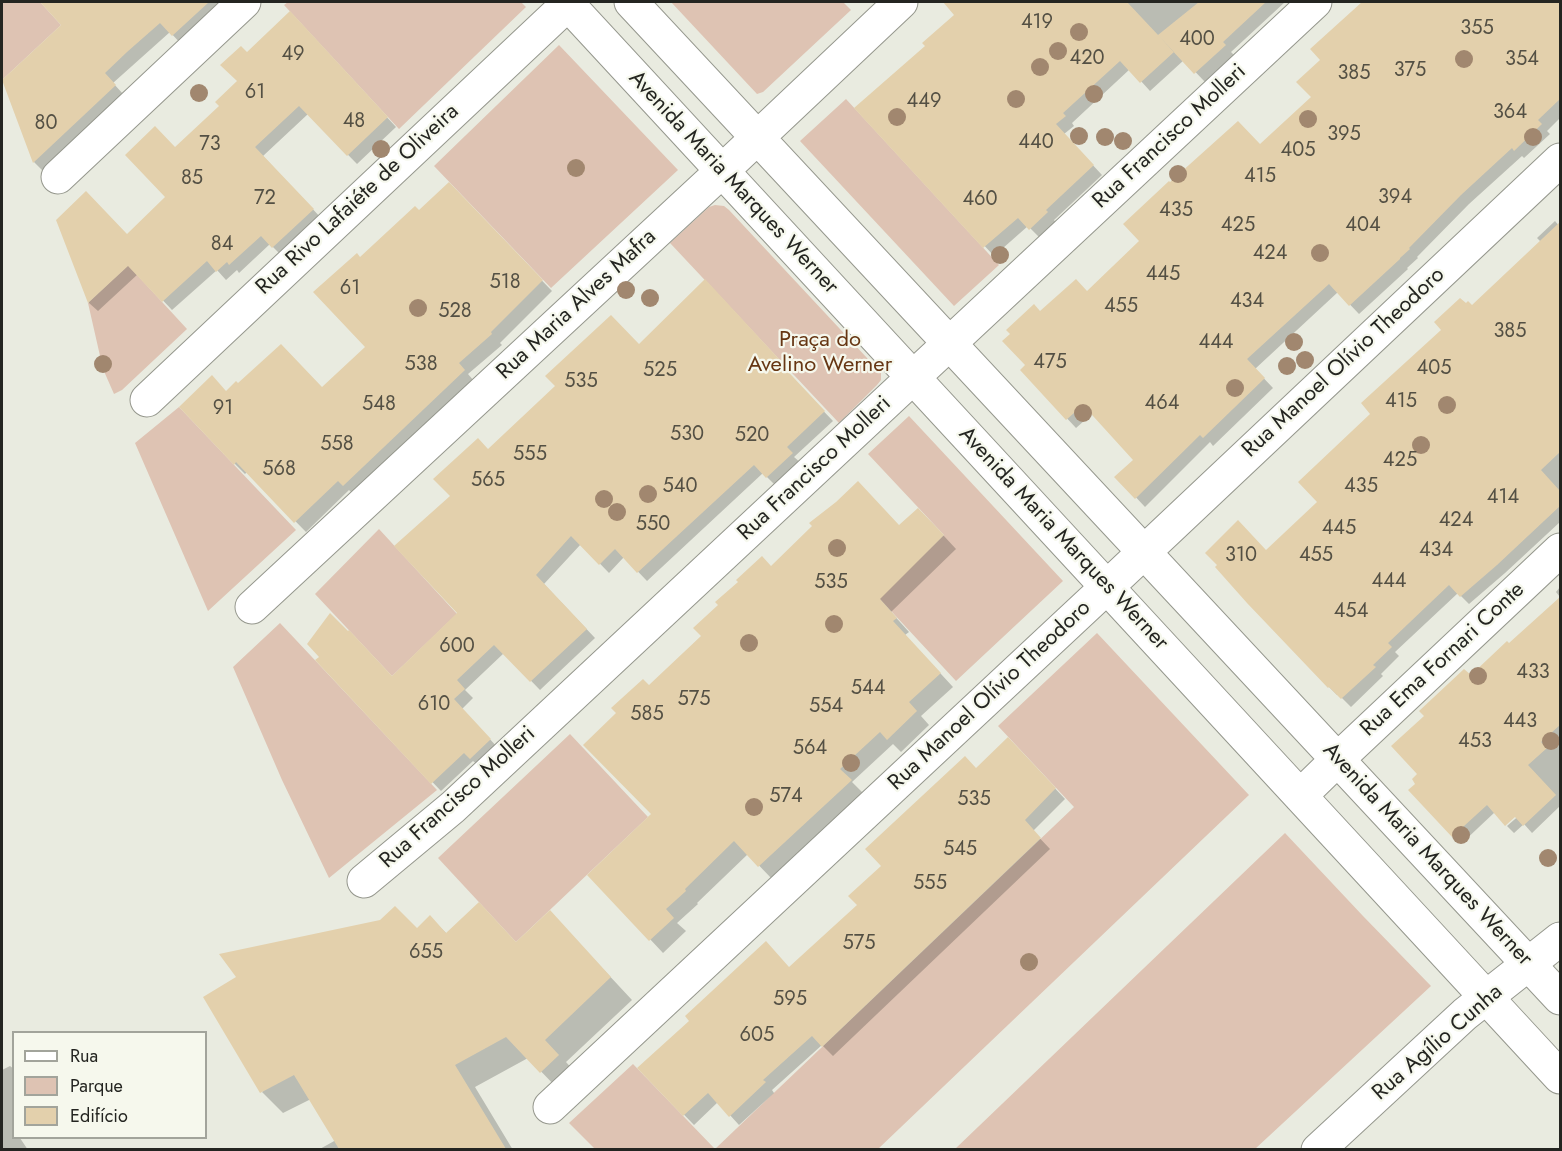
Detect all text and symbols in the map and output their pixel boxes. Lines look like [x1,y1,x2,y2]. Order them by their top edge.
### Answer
house number: 419 [1021,11,1053,35]
house number: 355 [1460,17,1494,41]
house number: 400 [1179,28,1215,52]
house number: 49 [281,43,305,67]
house number: 420 [1069,47,1105,71]
house number: 354 [1505,48,1539,72]
street label: Rua Francisco Molleri [1088,59,1252,215]
house number: 375 [1394,59,1426,83]
house number: 385 [1337,62,1371,86]
street label: Avenida Maria Marques Werner [622,66,844,300]
house number: 61 [245,81,265,105]
house number: 449 [907,90,941,114]
street label: Rua Rivo Lafaiéte de Oliveira [251,99,465,301]
house number: 364 [1493,101,1527,125]
house number: 48 [343,110,365,134]
house number: 80 [35,112,57,136]
house number: 395 [1327,123,1361,147]
house number: 440 [1018,131,1054,155]
house number: 73 [199,133,221,157]
house number: 405 [1281,139,1315,163]
house number: 415 [1244,165,1276,189]
house number: 85 [181,167,203,191]
house number: 394 [1378,186,1412,210]
house number: 72 [254,187,276,211]
house number: 460 [962,188,998,212]
house number: 435 [1159,199,1193,223]
house number: 425 [1221,214,1255,238]
house number: 404 [1345,214,1381,238]
street label: Rua Maria Alves Mafra [492,224,662,386]
house number: 84 [211,233,233,257]
house number: 424 [1253,242,1287,266]
street label: Rua Manoel Olívio Theodoro [1237,262,1451,464]
house number: 445 [1146,263,1180,287]
house number: 518 [489,271,521,295]
house number: 61 [340,277,360,301]
house number: 434 [1230,290,1264,314]
house number: 455 [1104,295,1138,319]
house number: 528 [438,300,472,324]
house number: 385 [1493,320,1527,344]
park label: Praça do Avelino Werner [748,328,892,380]
house number: 444 [1199,331,1233,355]
house number: 475 [1033,351,1067,375]
house number: 538 [404,353,438,377]
house number: 405 [1417,357,1451,381]
house number: 525 [643,359,677,383]
house number: 535 [564,370,598,394]
house number: 415 [1385,390,1417,414]
street label: Rua Francisco Molleri [733,391,897,547]
house number: 464 [1145,392,1179,416]
house number: 548 [362,393,396,417]
house number: 91 [213,397,233,421]
street label: Avenida Maria Marques Werner [952,422,1174,656]
house number: 530 [670,423,704,447]
house number: 520 [735,424,769,448]
house number: 558 [320,433,354,457]
house number: 555 [513,443,547,467]
house number: 425 [1383,449,1417,473]
house number: 568 [262,458,296,482]
house number: 565 [471,469,505,493]
house number: 540 [663,475,697,499]
house number: 435 [1344,475,1378,499]
house number: 414 [1487,486,1519,510]
house number: 424 [1439,509,1473,533]
house number: 550 [636,513,670,537]
house number: 445 [1322,517,1356,541]
house number: 434 [1419,539,1453,563]
house number: 310 [1225,544,1257,568]
house number: 455 [1299,544,1333,568]
house number: 444 [1372,570,1406,594]
house number: 535 [814,571,848,595]
street label: Rua Ema Fornari Conte [1356,577,1530,743]
street label: Rua Manoel Olívio Theodoro [883,595,1097,797]
house number: 454 [1334,600,1368,624]
house number: 600 [439,635,475,659]
house number: 433 [1516,661,1550,685]
house number: 544 [851,677,885,701]
house number: 575 [677,688,711,712]
house number: 610 [418,693,450,717]
house number: 554 [809,695,843,719]
house number: 585 [630,703,664,727]
house number: 443 [1503,710,1537,734]
street label: Rua Francisco Molleri [375,721,541,875]
house number: 453 [1458,730,1492,754]
house number: 564 [793,737,827,761]
street label: Avenida Maria Marques Werner [1316,738,1538,972]
house number: 574 [769,785,803,809]
house number: 535 [957,788,991,812]
house number: 545 [943,838,977,862]
house number: 555 [913,872,947,896]
house number: 575 [842,932,876,956]
house number: 655 [409,941,443,965]
street label: Rua Agílio Cunha [1368,979,1508,1107]
house number: 595 [773,988,807,1012]
house number: 605 [740,1024,774,1048]
legend [12,1031,207,1139]
text: Rua [70,1043,98,1069]
text: Parque [70,1073,123,1099]
text: Edifício [70,1103,128,1129]

